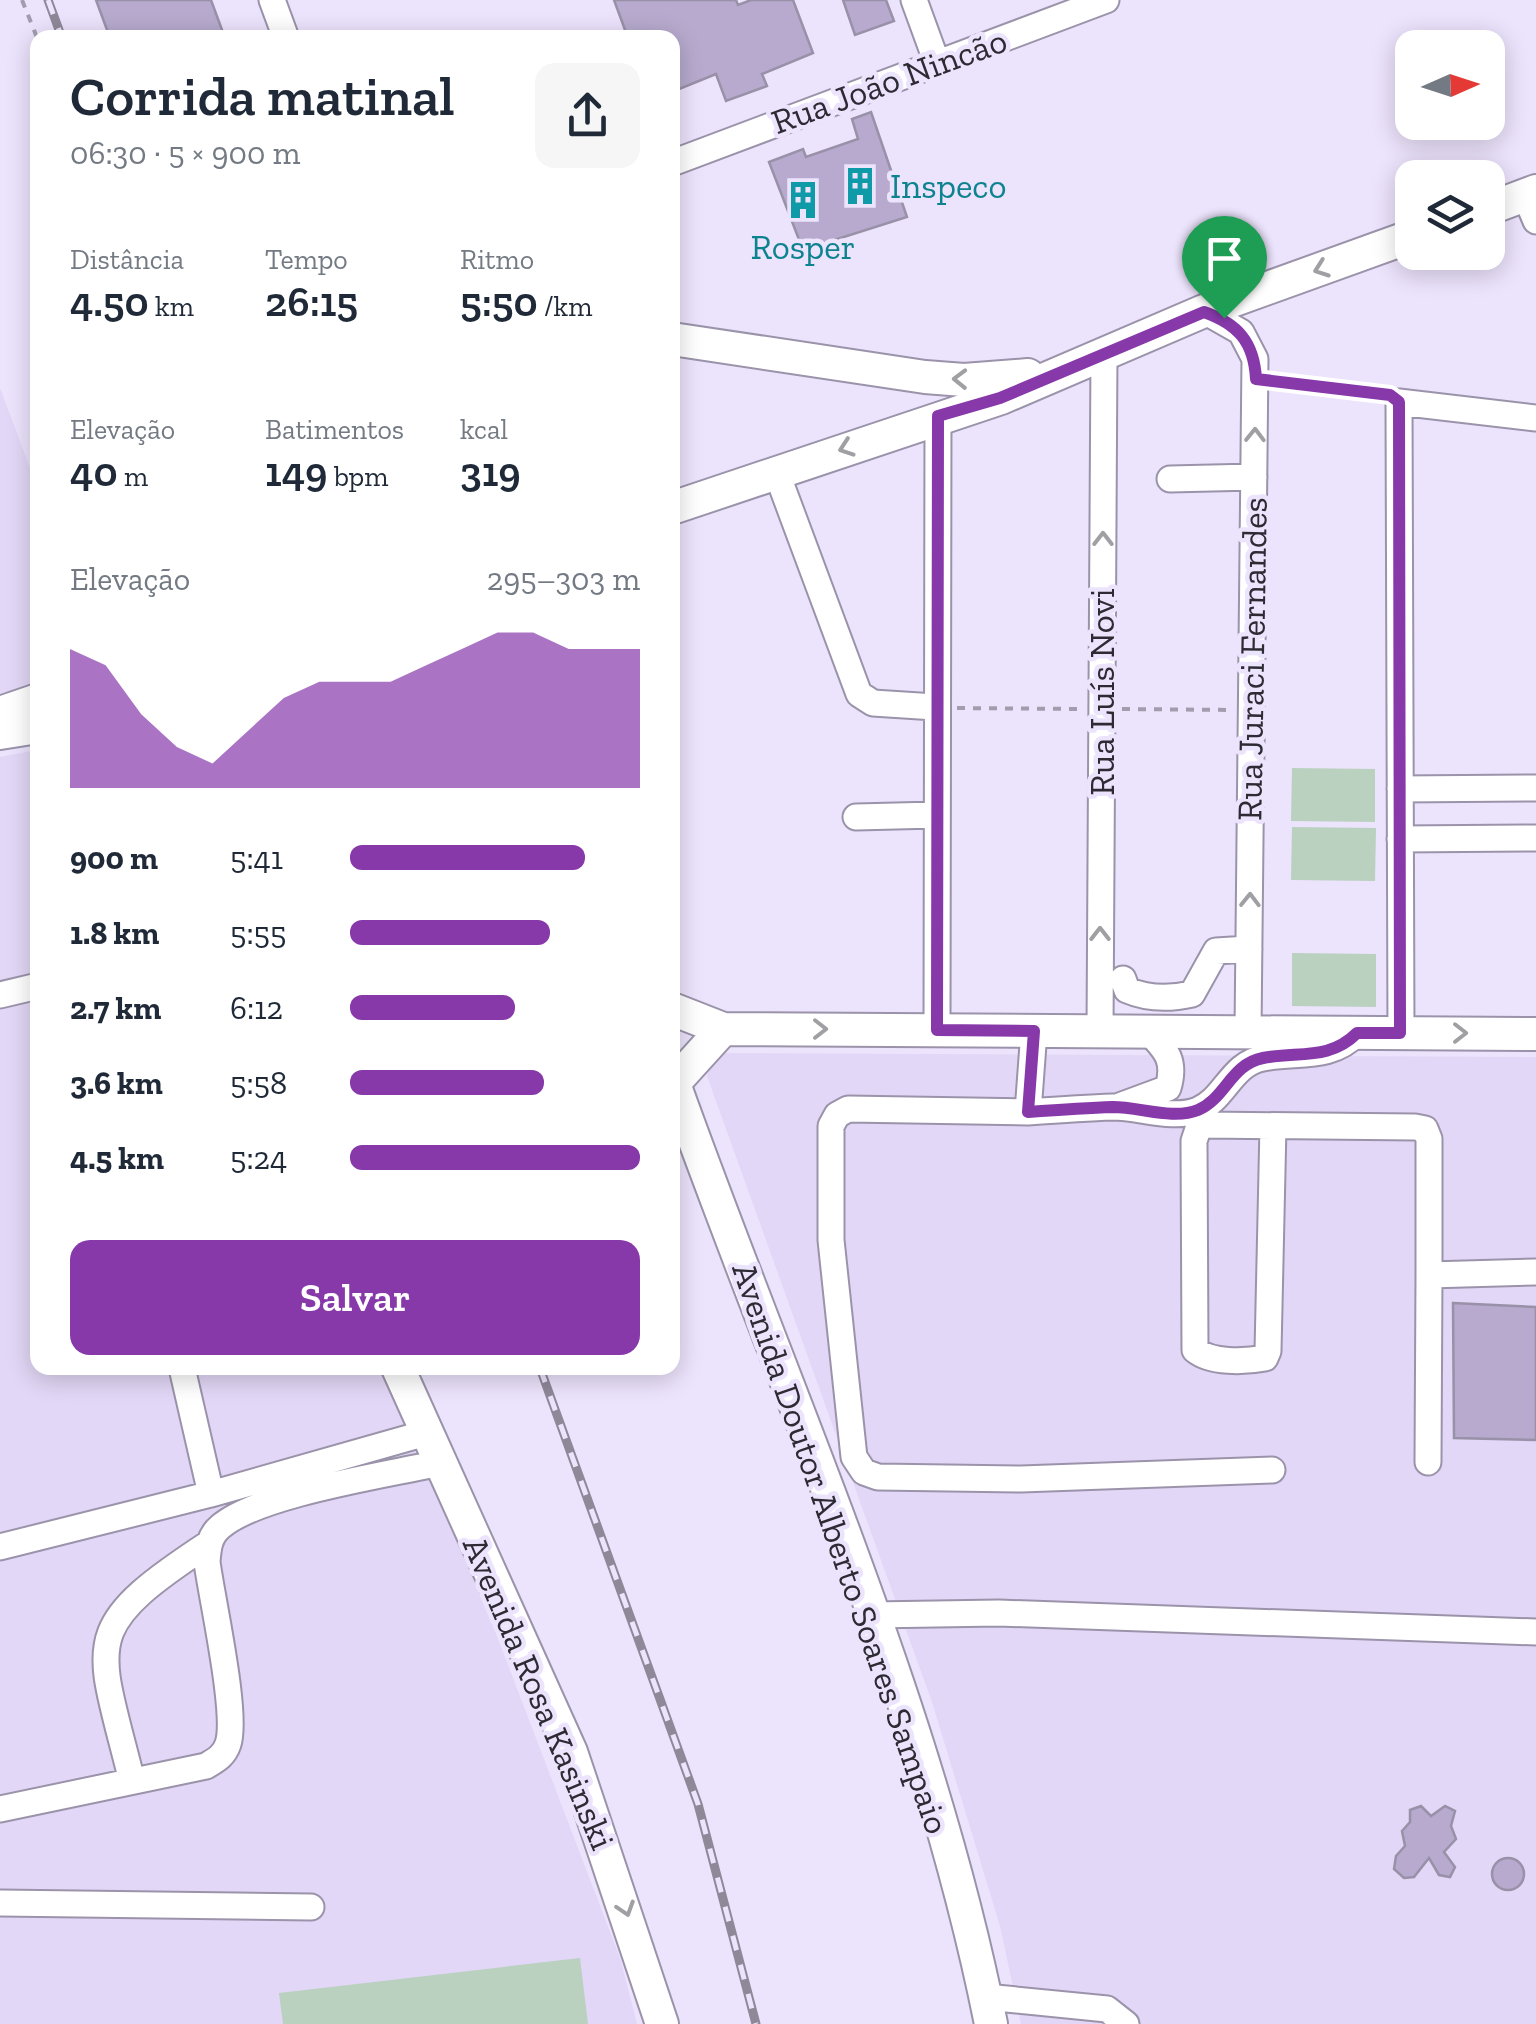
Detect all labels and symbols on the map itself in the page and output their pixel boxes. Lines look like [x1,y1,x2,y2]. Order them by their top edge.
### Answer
street label: Rua João Nincão [766,19,1012,143]
north arrow [1395,30,1505,140]
building icon: Inspeco [839,165,881,207]
place label: Inspeco [890,165,1006,207]
building icon: Rosper [782,179,824,221]
pin [1182,216,1267,319]
place label: Rosper [751,226,855,268]
one-way arrow [1313,257,1331,277]
one-way arrow [951,368,966,390]
one-way arrow [1244,426,1266,442]
one-way arrow [838,436,855,456]
street label: Rua Juraci Fernandes [1228,497,1276,821]
one-way arrow [1092,530,1114,546]
street label: Rua Luís Novi [1081,588,1123,796]
one-way arrow [1239,891,1261,906]
one-way arrow [1089,925,1111,940]
one-way arrow [813,1019,829,1040]
one-way arrow [1454,1022,1469,1044]
street label: Avenida Doutor Alberto Soares Sampaio [723,1257,959,1839]
street label: Avenida Rosa Kasinski [454,1530,624,1856]
one-way arrow [615,1899,635,1916]

